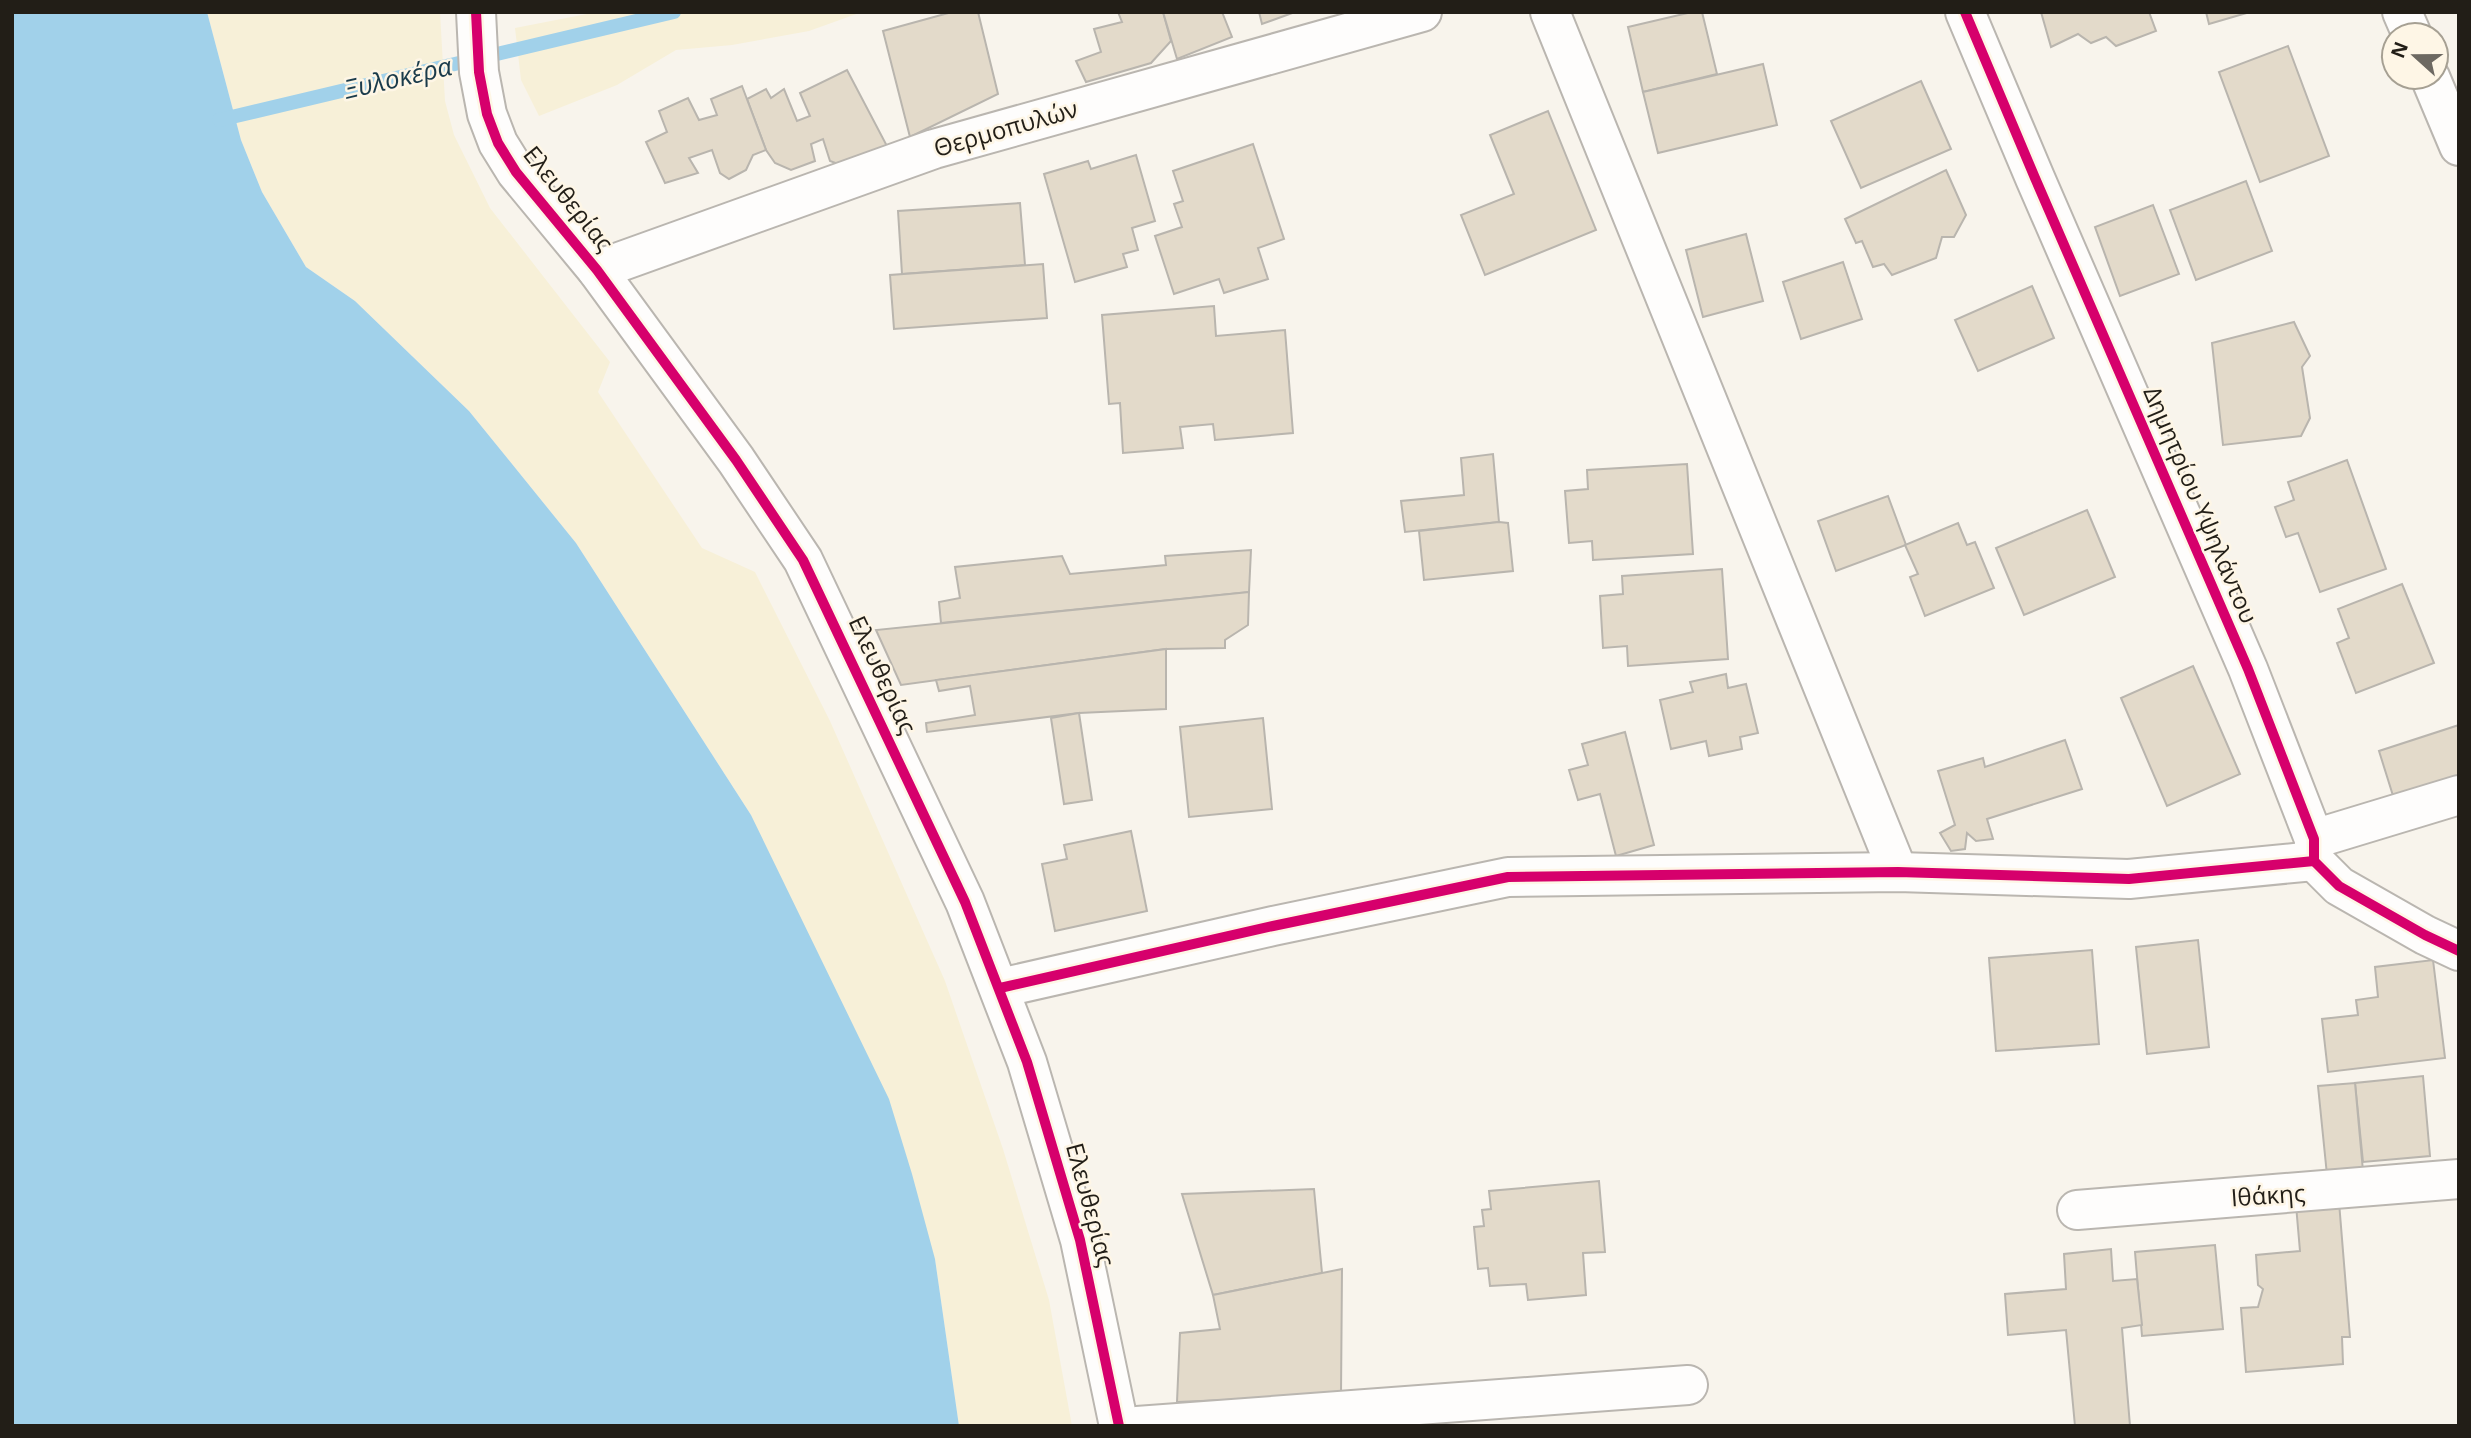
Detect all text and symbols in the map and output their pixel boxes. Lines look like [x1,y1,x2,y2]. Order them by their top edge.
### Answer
north arrow [2380,21,2450,91]
text: N [2384,38,2414,62]
water label: Ξυλοκέρα [339,47,456,107]
street label: Θερμοπυλών [930,91,1082,164]
street label: Ελευθερίας [516,138,622,258]
street label: Δημητρίου Υψηλάντου [2136,381,2266,628]
street label: Ελευθερίας [842,610,925,739]
street label: Ελευθερίας [1059,1139,1124,1270]
street label: Ιθάκης [2230,1175,2306,1214]

